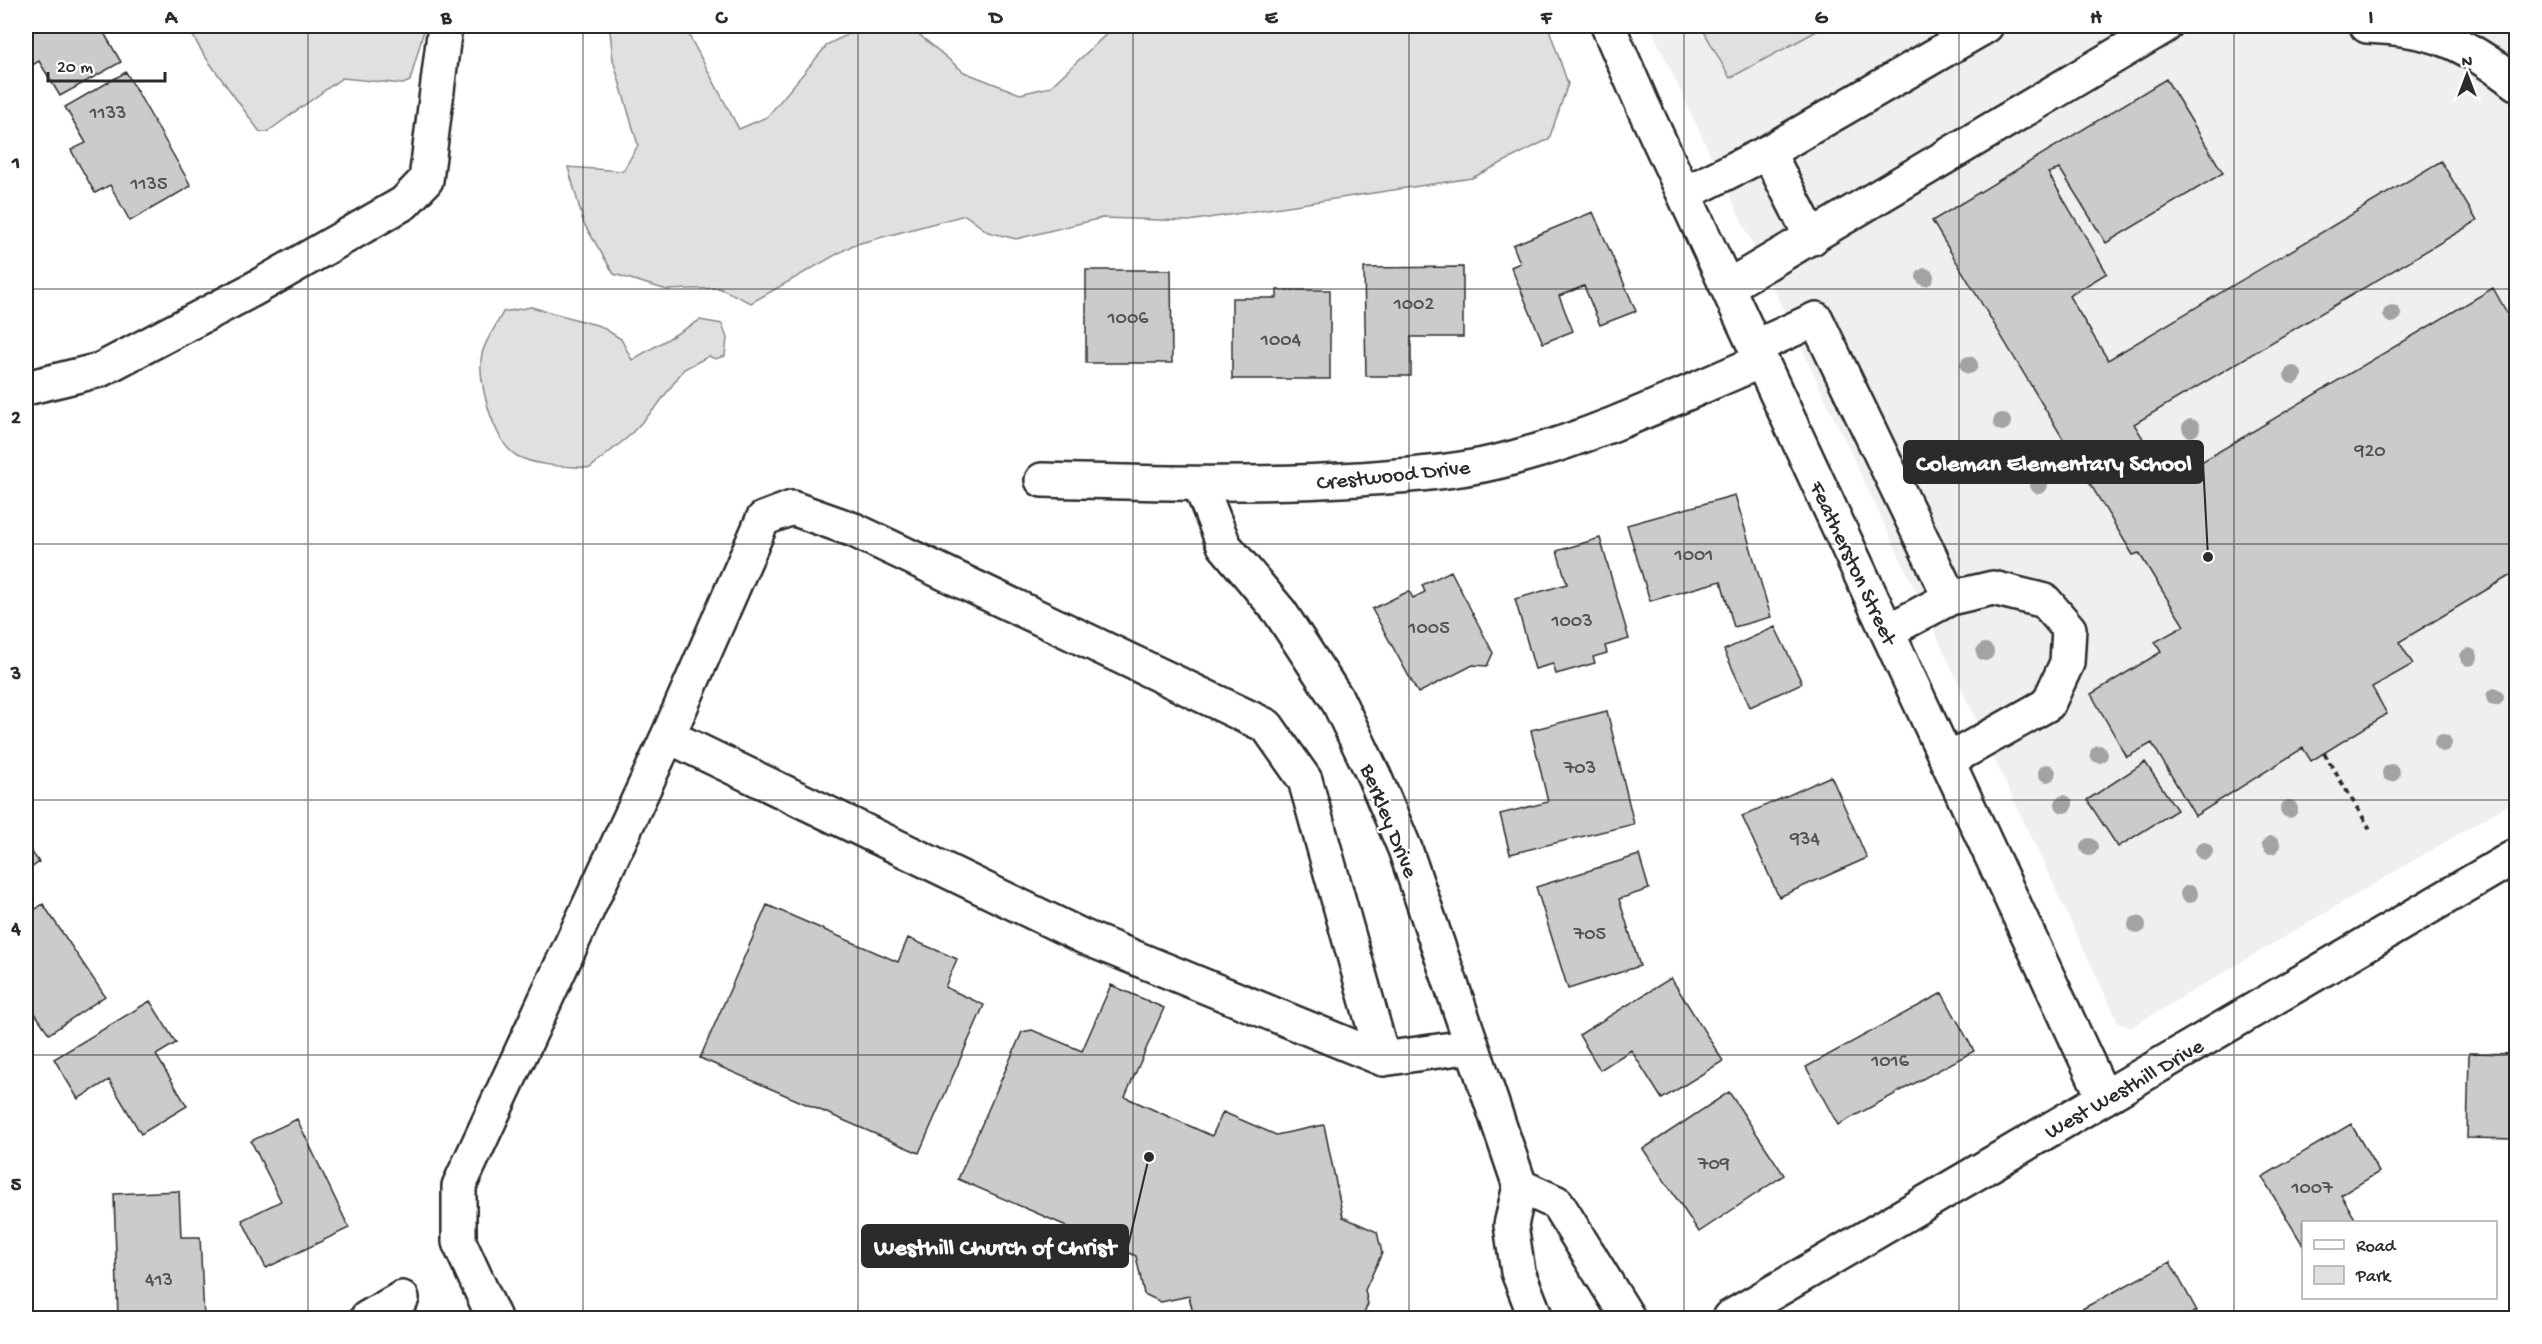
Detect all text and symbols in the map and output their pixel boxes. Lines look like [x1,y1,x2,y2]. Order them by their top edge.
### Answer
text: A [164,8,179,31]
text: B [440,8,452,31]
text: C [715,8,729,31]
text: D [987,8,1003,31]
text: E [1265,8,1279,31]
text: F [1540,8,1553,31]
text: G [1815,8,1829,31]
text: H [2090,8,2102,31]
text: I [2369,8,2374,31]
scale bar [48,45,165,83]
north arrow [2437,45,2497,105]
text: N [2462,54,2473,73]
text: 20 m [57,58,93,79]
house number: 1133 [89,103,126,126]
text: 1 [11,153,20,176]
house number: 1135 [129,174,168,197]
house number: 1002 [1393,294,1434,317]
house number: 1006 [1107,308,1149,331]
house number: 1004 [1260,330,1302,353]
text: 2 [11,408,21,431]
callout: Coleman Elementary School [1904,441,2203,483]
house number: 920 [2353,441,2386,464]
text: Coleman Elementary School [1916,451,2192,480]
street label: Crestwood Drive [1315,456,1472,498]
street label: Featherston Street [1802,477,1902,651]
house number: 1001 [1674,545,1713,568]
house number: 1003 [1550,611,1593,634]
house number: 1005 [1407,618,1450,641]
text: 3 [10,664,21,687]
house number: 703 [1563,758,1596,781]
street label: Berkley Drive [1352,760,1422,883]
house number: 934 [1789,829,1820,852]
text: 4 [10,919,21,942]
house number: 705 [1573,924,1606,947]
street label: West Westhill Drive [2041,1034,2210,1146]
house number: 1016 [1870,1051,1910,1074]
house number: 709 [1697,1154,1730,1177]
text: 5 [11,1175,22,1198]
house number: 1007 [2290,1178,2333,1201]
legend [2302,1221,2497,1299]
callout: Westhill Church of Christ [862,1225,1128,1267]
text: Westhill Church of Christ [873,1235,1118,1264]
text: Road [2356,1237,2397,1258]
text: Park [2355,1267,2392,1288]
house number: 413 [145,1270,173,1293]

